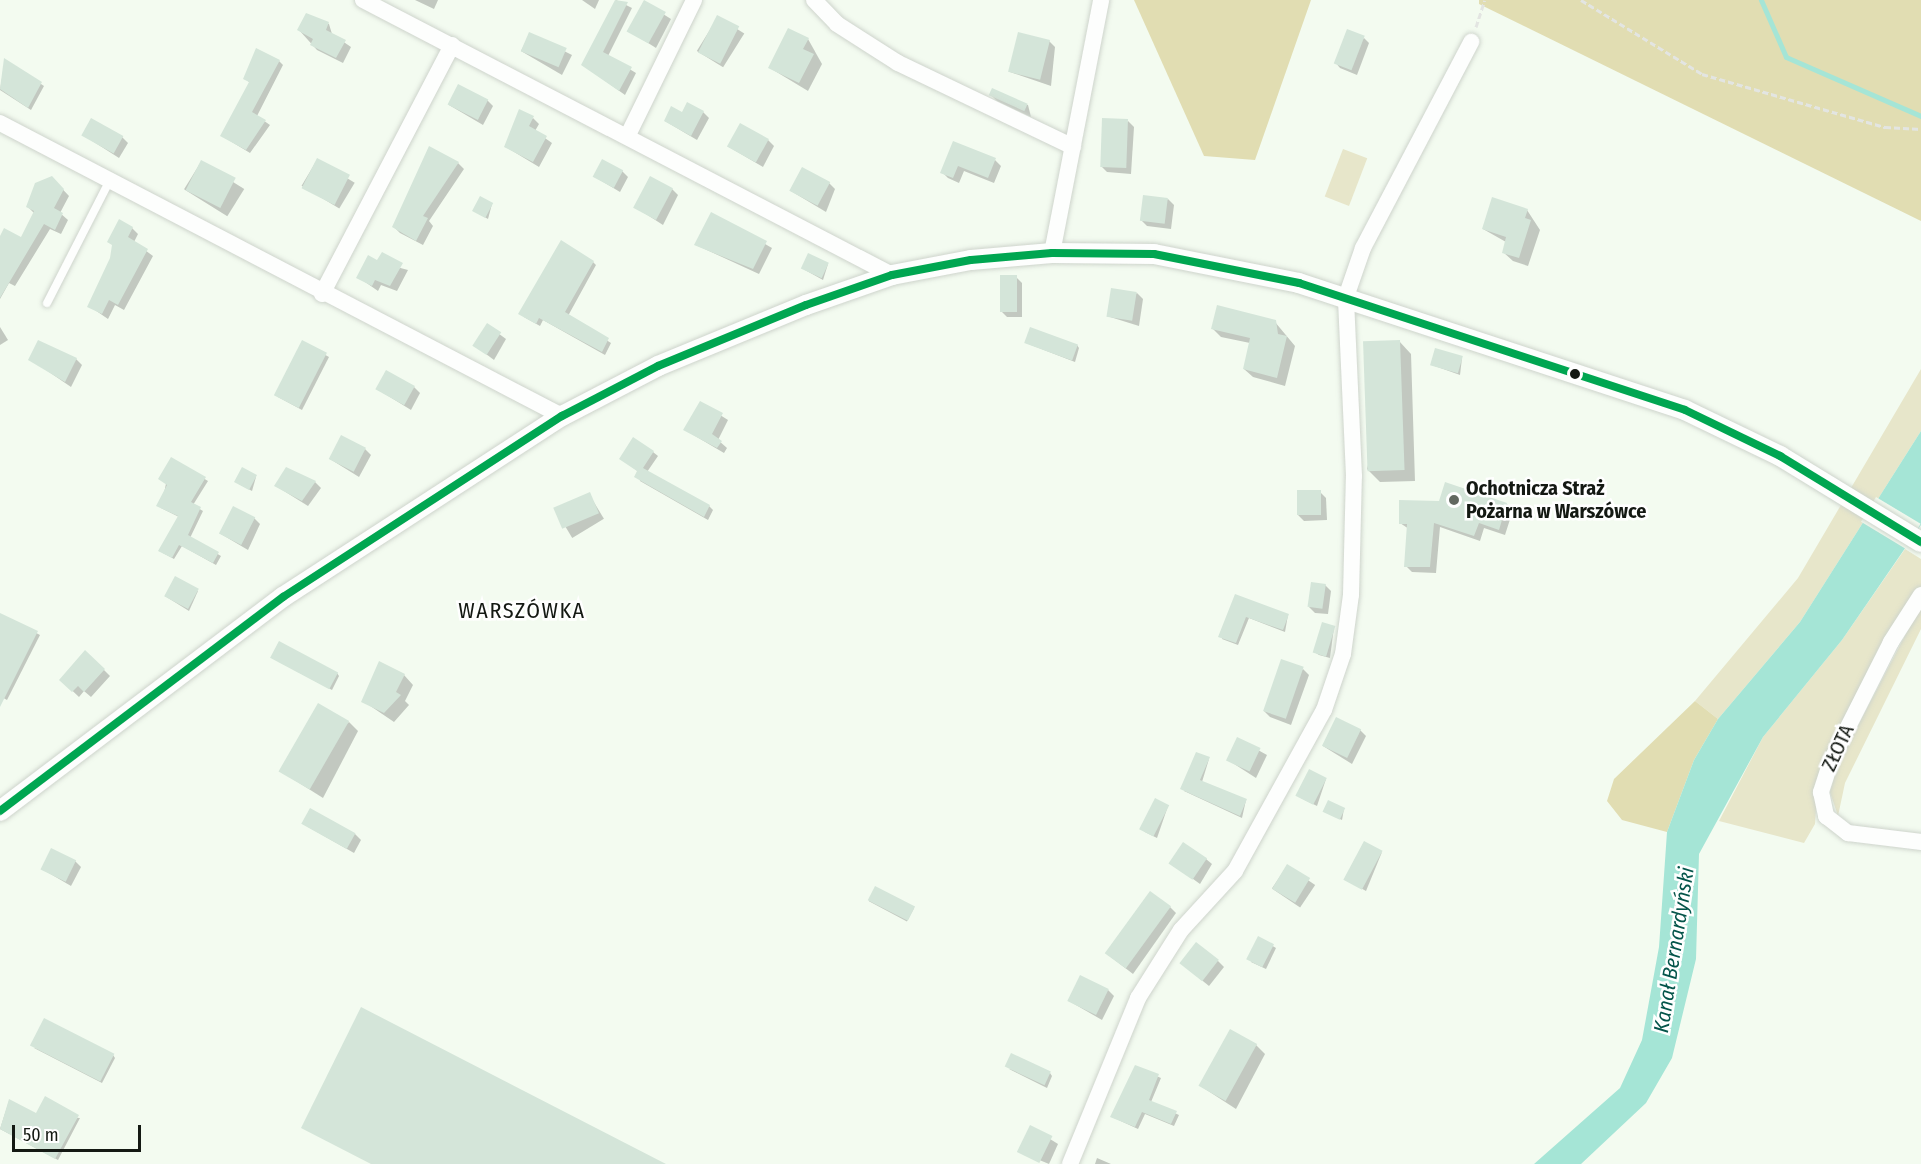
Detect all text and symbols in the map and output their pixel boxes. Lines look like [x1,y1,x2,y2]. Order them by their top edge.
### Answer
unlabelled marker [1569,368,1581,380]
place label: Ochotnicza Straż Pożarna w Warszówce [1466,476,1646,523]
marker: Ochotnicza Straż Pożarna w Warszówce [1447,493,1461,507]
district label: WARSZÓWKA [458,598,586,624]
street label: ZŁOTA [1817,721,1859,775]
water label: Kanał Bernardyński [1648,865,1700,1035]
scale bar [15,1113,144,1151]
text: 50 m [23,1124,59,1146]

